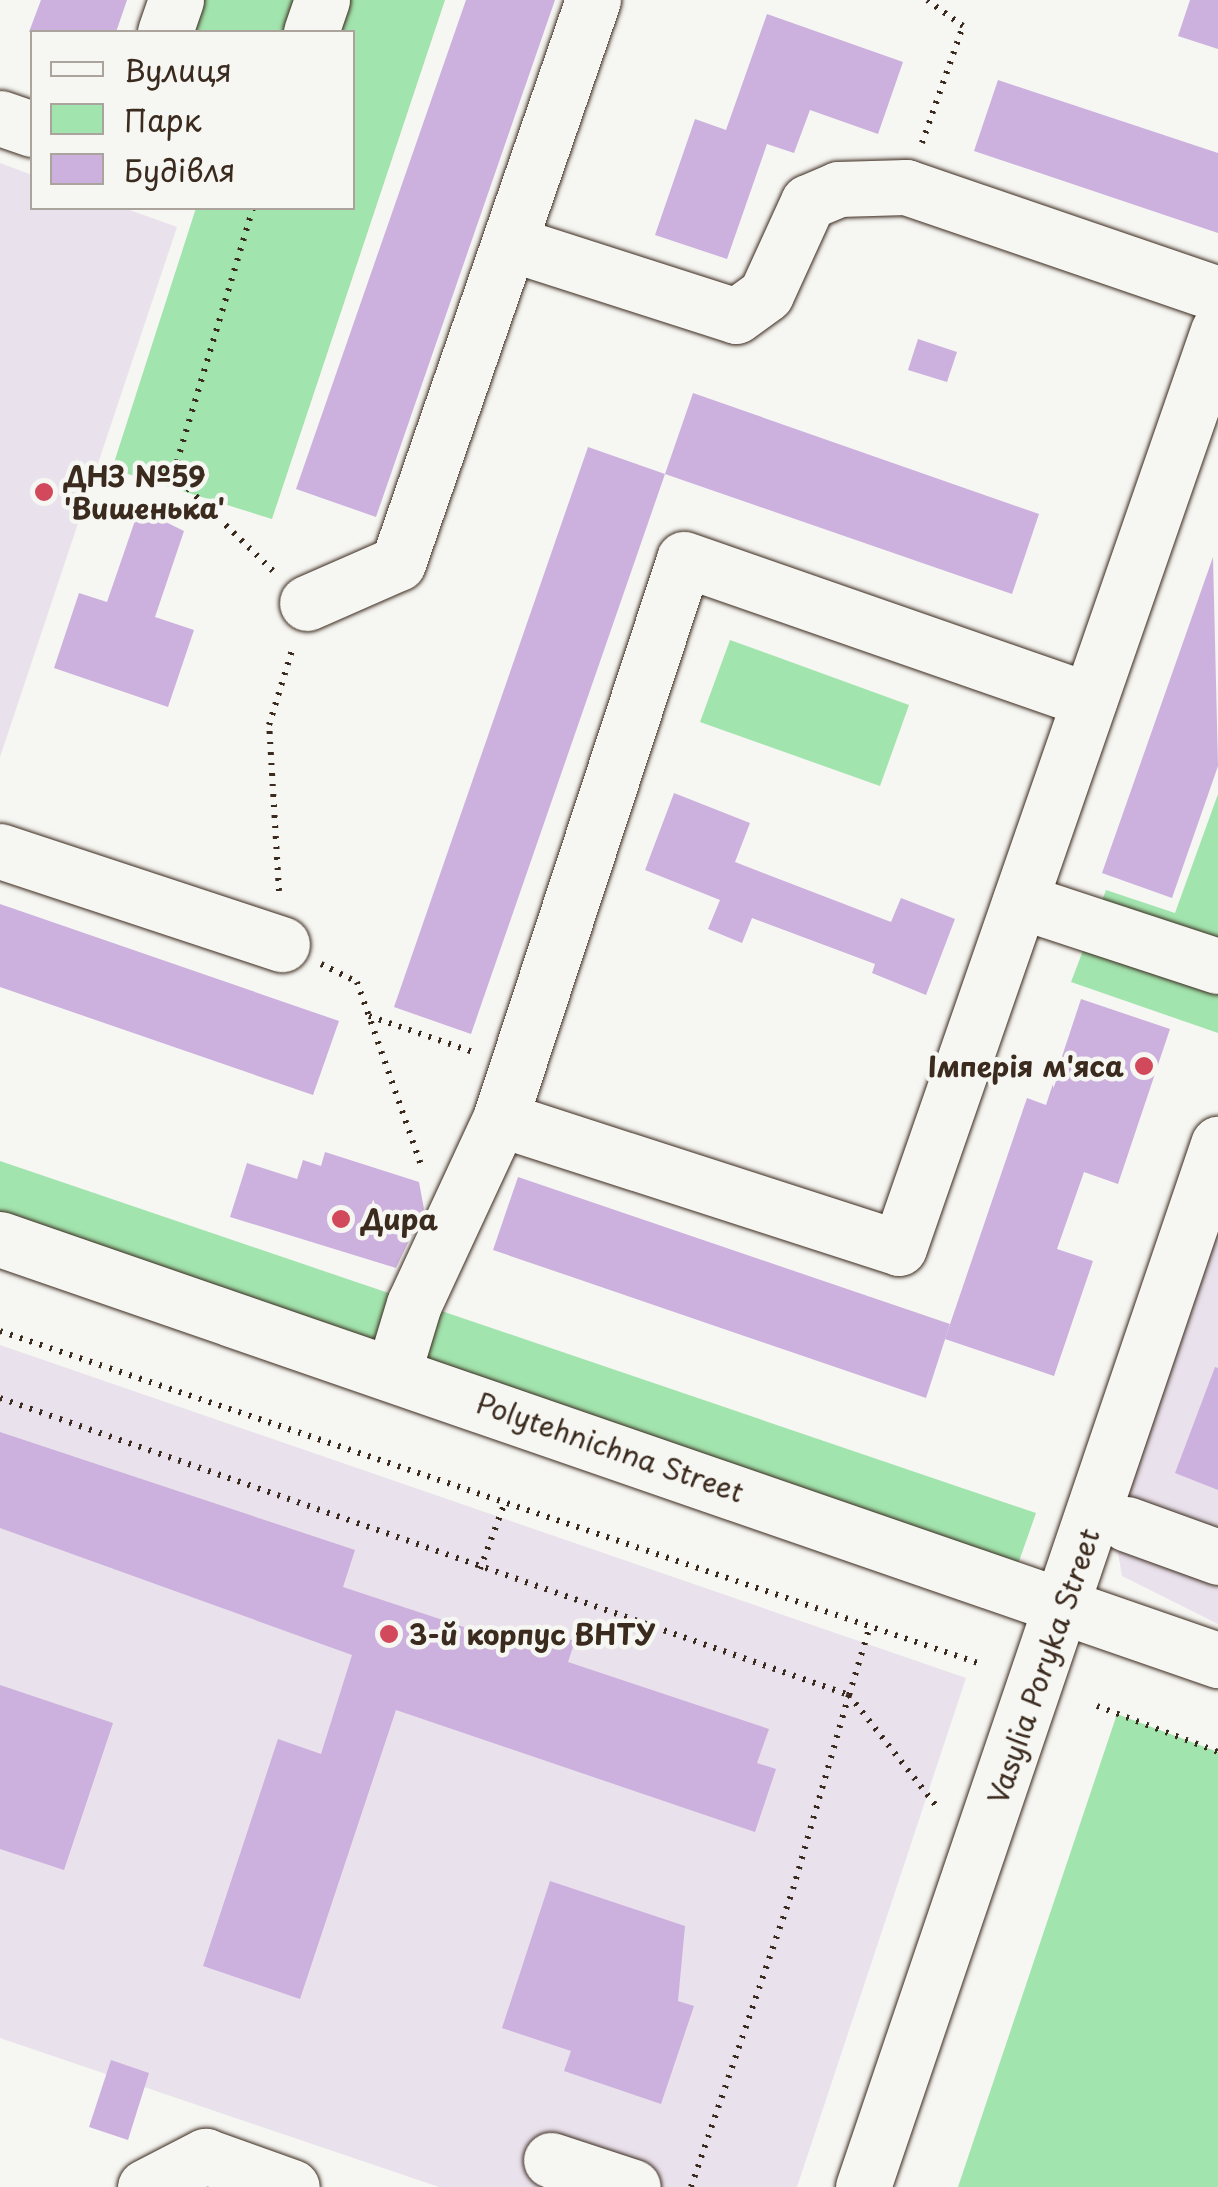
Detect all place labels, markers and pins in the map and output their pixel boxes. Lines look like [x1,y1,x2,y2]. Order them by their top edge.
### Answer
place label: ДНЗ №59 'Вишенька' [64,459,225,525]
marker: ДНЗ №59 'Вишенька' [33,481,55,503]
place label: Імперія м'яса [927,1049,1124,1083]
marker: Імперія м'яса [1133,1055,1155,1077]
place label: Дира [361,1202,438,1236]
marker: Дира [330,1208,352,1230]
place label: 3-й корпус ВНТУ [409,1617,657,1651]
marker: 3-й корпус ВНТУ [378,1623,400,1645]

